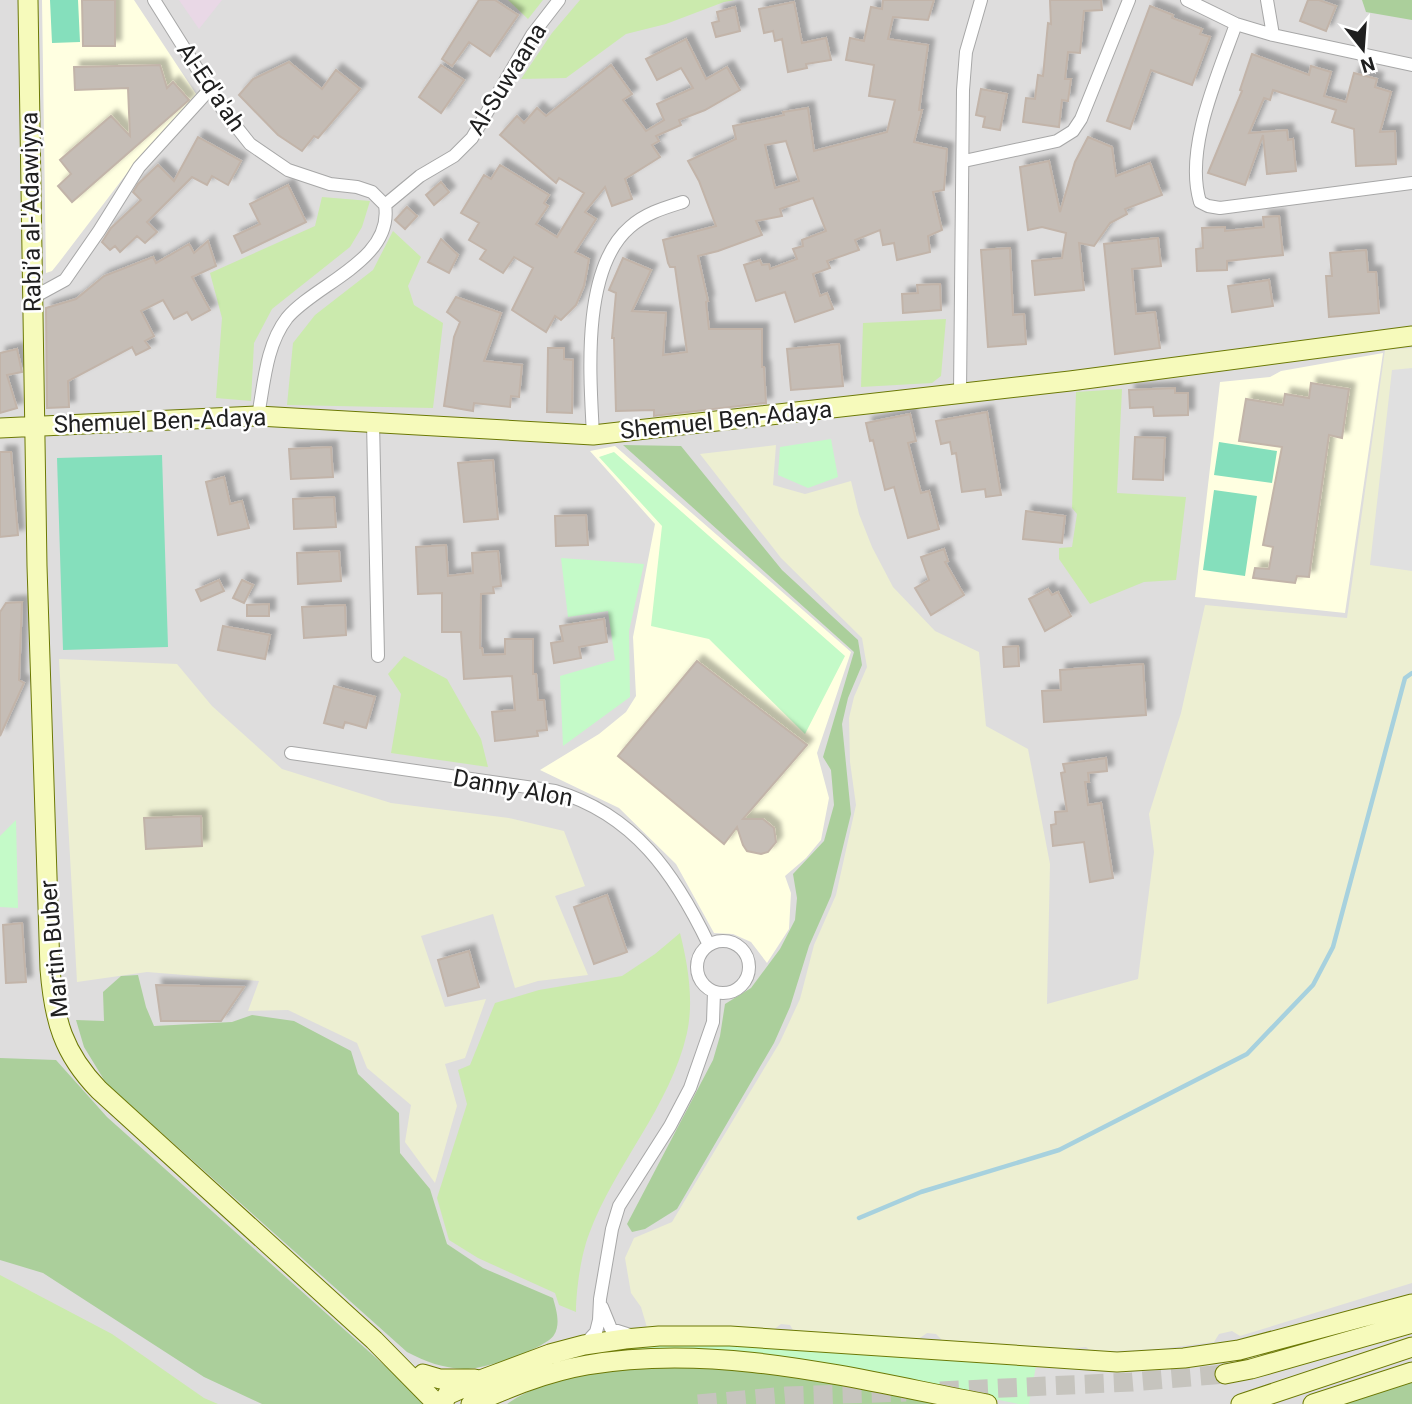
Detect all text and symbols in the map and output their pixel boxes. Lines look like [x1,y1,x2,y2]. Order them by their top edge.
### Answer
north arrow [1328,14,1398,84]
street label: Al-Suwaana [462,18,552,140]
street label: Al-Ed'a'ah [171,37,251,137]
text: N [1358,52,1378,78]
street label: Rabiʼa al-'Adawiyya [15,112,47,312]
street label: Shemuel Ben-Adaya [619,395,833,445]
street label: Shemuel Ben-Adaya [53,403,267,439]
street label: Danny Alon [451,764,575,812]
street label: Martin Buber [34,879,74,1019]

